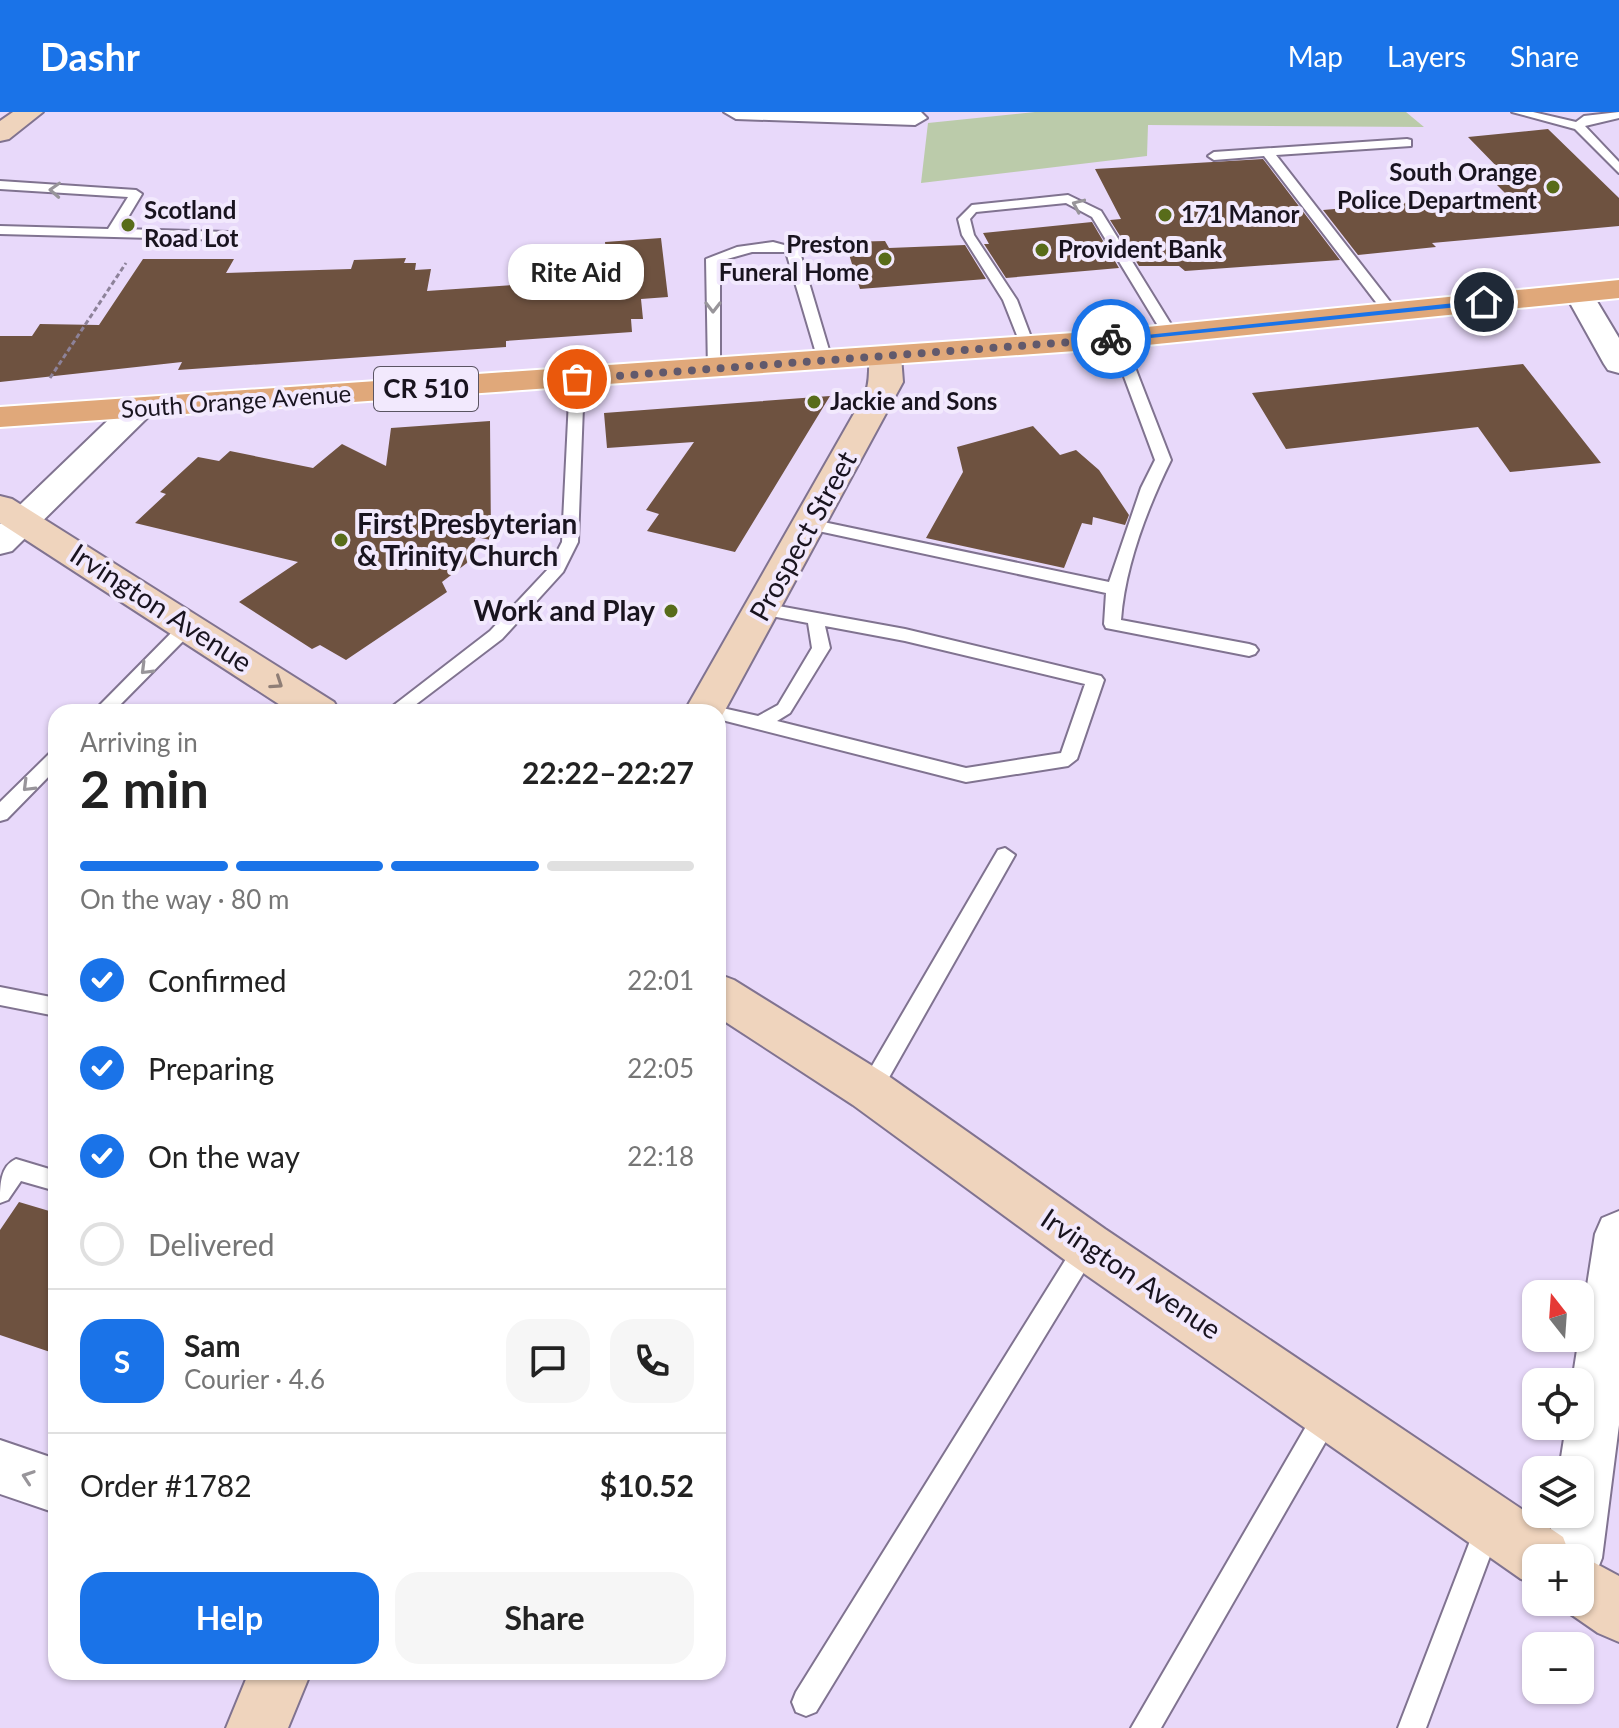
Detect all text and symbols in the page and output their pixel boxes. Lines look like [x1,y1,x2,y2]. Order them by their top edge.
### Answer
text: Dashr [40,33,140,79]
text: Map [1288,39,1343,73]
text: Layers [1387,39,1466,73]
text: Share [1510,39,1579,73]
place label: South Orange Police Department [1337,157,1537,214]
marker: South Orange Police Department [1544,178,1562,196]
one-way arrow [48,181,61,198]
place label: Scotland Road Lot [144,195,238,252]
one-way arrow [1071,198,1086,214]
place label: 171 Manor [1181,199,1299,228]
marker: 171 Manor [1156,206,1174,224]
marker: Scotland Road Lot [119,216,137,234]
place label: Preston Funeral Home [719,229,869,286]
place label: Provident Bank [1058,234,1222,263]
marker: Provident Bank [1033,241,1051,259]
callout: Rite Aid [509,243,645,299]
marker: Preston Funeral Home [876,250,894,268]
text: Rite Aid [530,256,622,288]
pin [1450,268,1518,336]
icon: home [1462,280,1506,324]
courier [1071,299,1151,379]
one-way arrow [704,301,722,314]
icon: bike [1089,317,1133,361]
pin [543,345,611,413]
icon: bag [555,357,599,401]
road number: CR 510 [374,367,478,411]
street label: South Orange Avenue [120,378,352,423]
place label: Jackie and Sons [830,386,997,415]
marker: Jackie and Sons [805,393,823,411]
street label: Prospect Street [741,445,863,626]
place label: First Presbyterian & Trinity Church [357,506,577,572]
marker: First Presbyterian & Trinity Church [332,531,350,549]
street label: Irvington Avenue [64,536,259,678]
place label: Work and Play [473,593,655,627]
marker: Work and Play [662,602,680,620]
one-way arrow [141,659,155,674]
one-way arrow [269,674,283,689]
text: Arriving in [80,726,198,758]
text: 22:22–22:27 [522,754,694,790]
text: 2 min [80,757,209,819]
one-way arrow [23,777,37,791]
text: On the way · 80 m [80,883,289,915]
icon: check [80,958,124,1002]
text: Confirmed [148,962,287,998]
text: 22:01 [627,964,694,996]
icon: check [80,1046,124,1090]
text: Preparing [148,1050,274,1086]
text: 22:05 [627,1052,694,1084]
icon: check [80,1134,124,1178]
text: On the way [148,1138,300,1174]
text: 22:18 [627,1140,694,1172]
street label: Irvington Avenue [1035,1200,1228,1346]
text: Delivered [148,1226,275,1262]
north arrow [1522,1280,1594,1352]
map controls [1522,1280,1594,1704]
button: chat [506,1319,590,1403]
button: phone [610,1319,694,1403]
text: Sam [184,1327,241,1363]
text: S [114,1343,130,1379]
text: Courier · 4.6 [184,1363,325,1395]
button: locate [1522,1368,1594,1440]
button: layers [1522,1456,1594,1528]
text: Order #1782 [80,1467,252,1503]
text: $10.52 [600,1467,694,1503]
one-way arrow [22,1470,36,1486]
button: + [1522,1544,1594,1616]
button: Help [80,1572,379,1664]
button: Share [395,1572,694,1664]
button: − [1522,1632,1594,1704]

